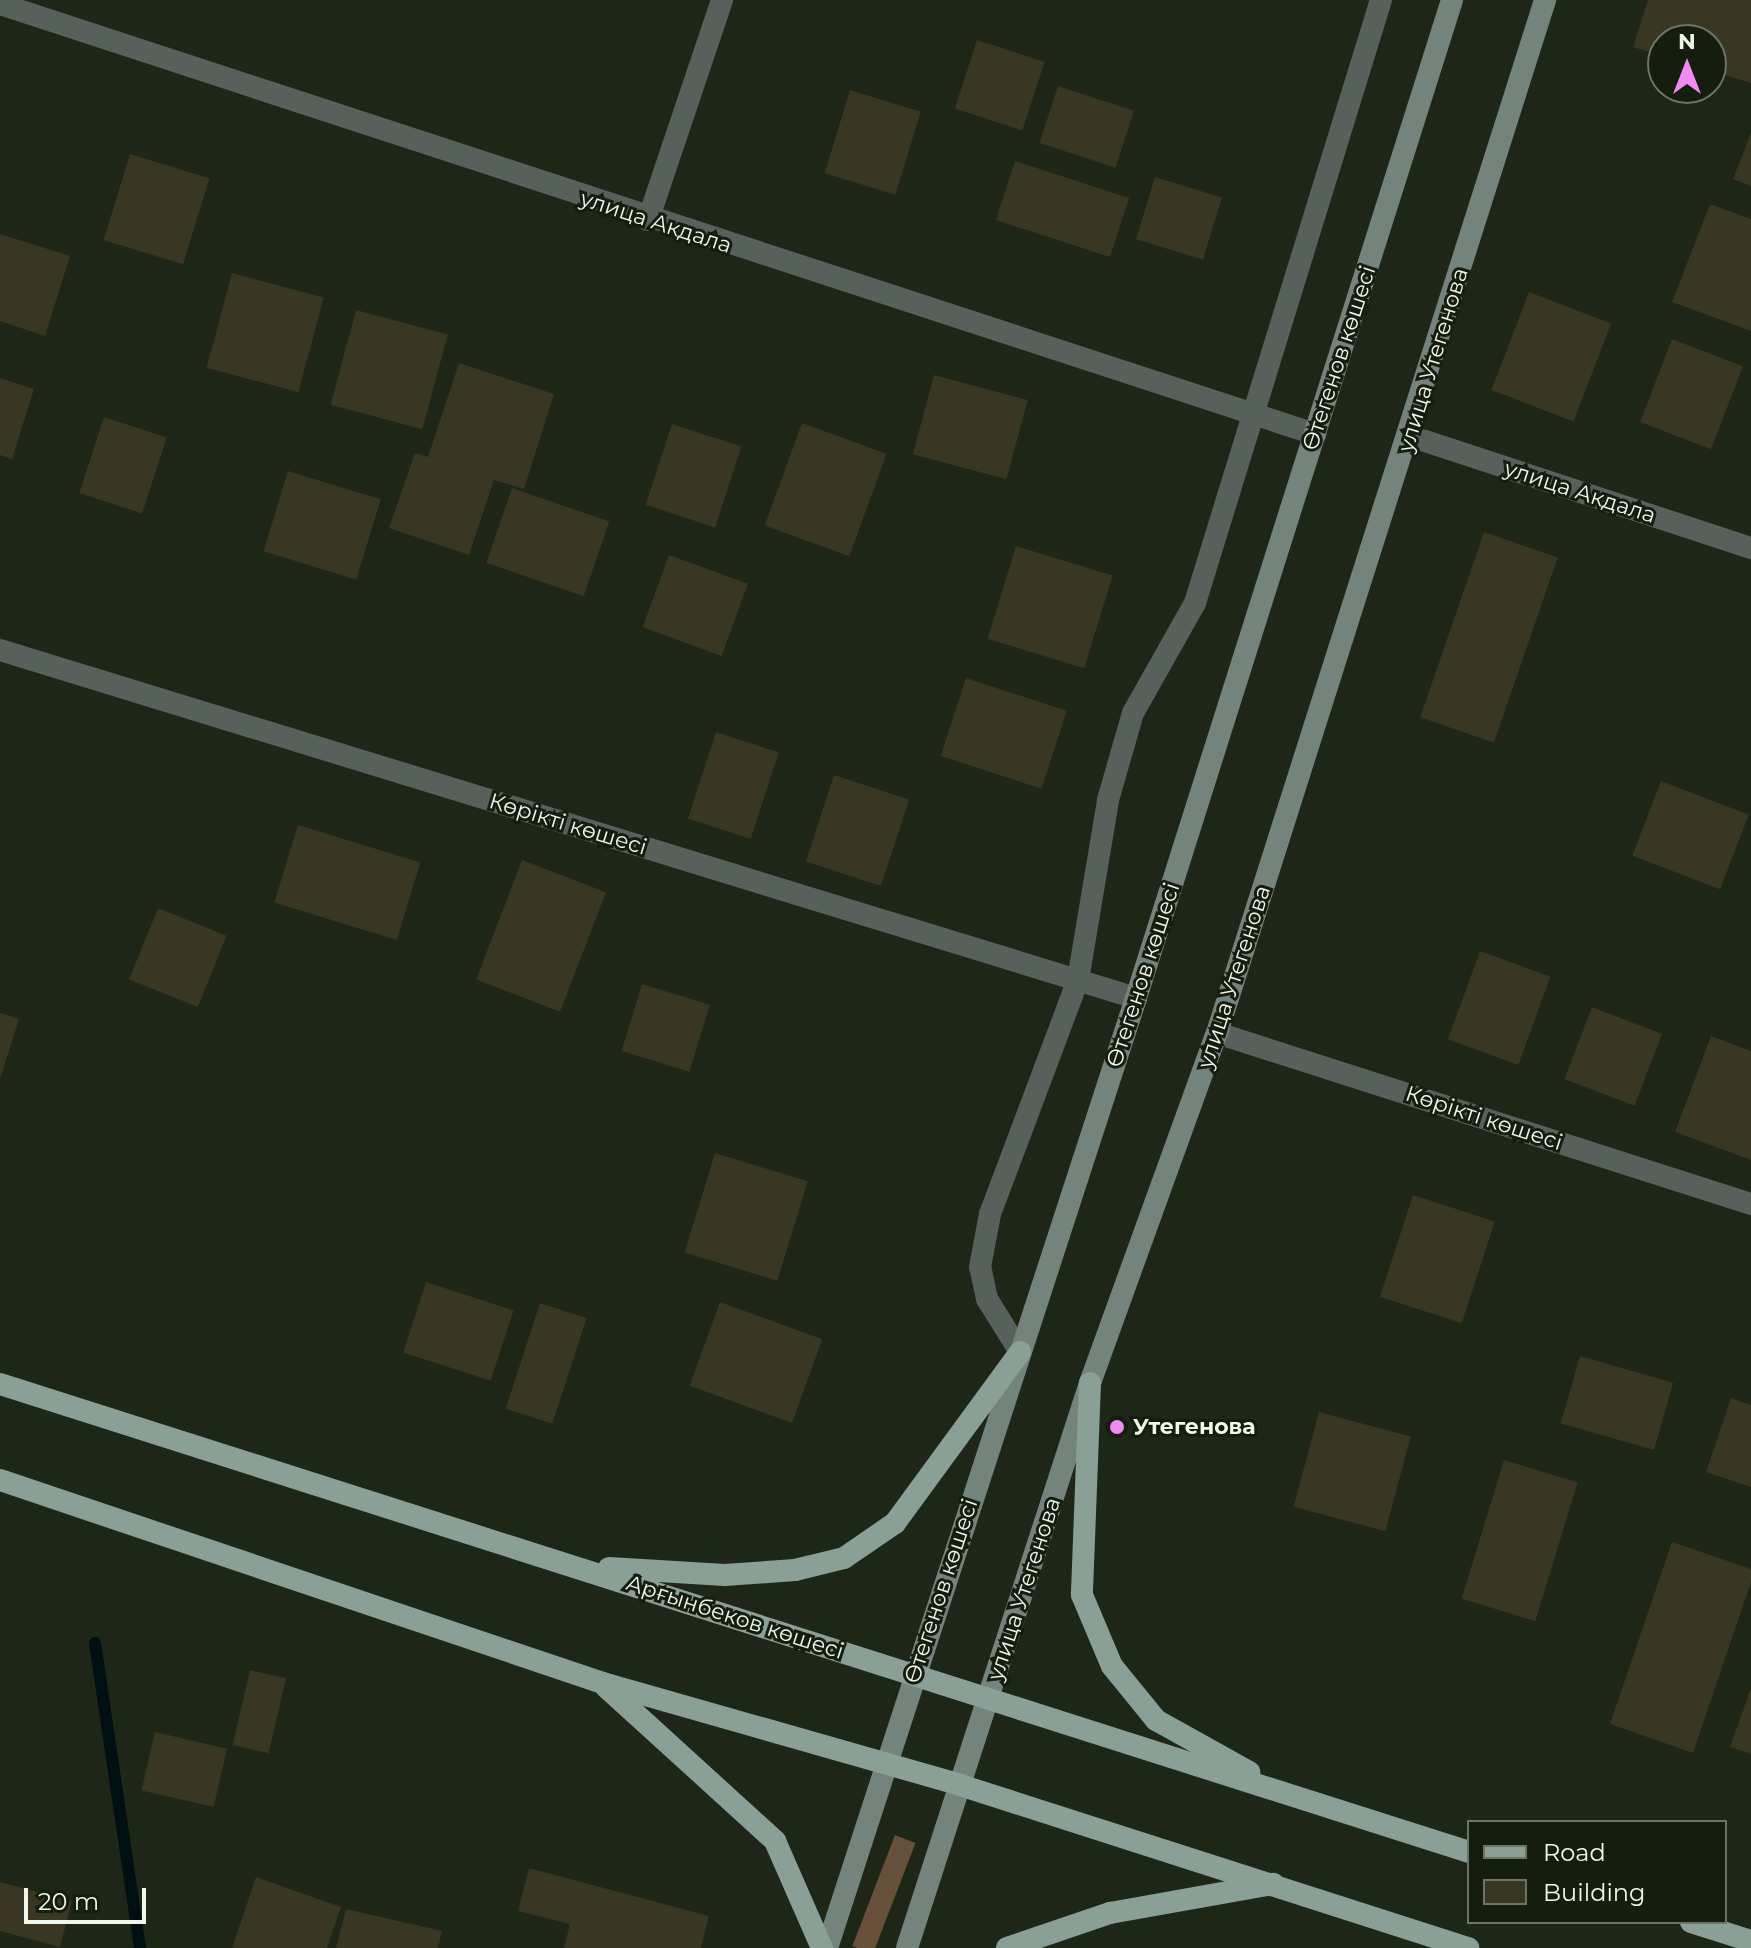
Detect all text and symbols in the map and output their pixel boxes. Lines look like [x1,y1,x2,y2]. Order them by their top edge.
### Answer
north arrow [1647,24,1727,104]
text: N [1678,28,1696,55]
street label: улица Акдала [577,185,735,259]
street label: Өтегенов көшесі [1297,263,1381,453]
street label: улица Утегенова [1392,265,1474,455]
street label: улица Акдала [1501,455,1659,529]
street label: Көрікті көшесі [486,787,650,861]
street label: Өтегенов көшесі [1101,880,1185,1070]
street label: улица Утегенова [1192,882,1276,1072]
street label: Көрікті көшесі [1402,1080,1566,1156]
place label: Утегенова [1133,1414,1256,1440]
marker: Утегенова [1108,1418,1126,1436]
street label: улица Утегенова [982,1494,1066,1684]
street label: Өтегенов көшесі [899,1496,983,1686]
street label: Арғынбеков көшесі [623,1569,847,1665]
legend [1467,1820,1727,1924]
text: Road [1543,1838,1606,1867]
scale bar [28,1872,150,1922]
text: Building [1543,1878,1646,1907]
text: 20 m [38,1887,99,1916]

